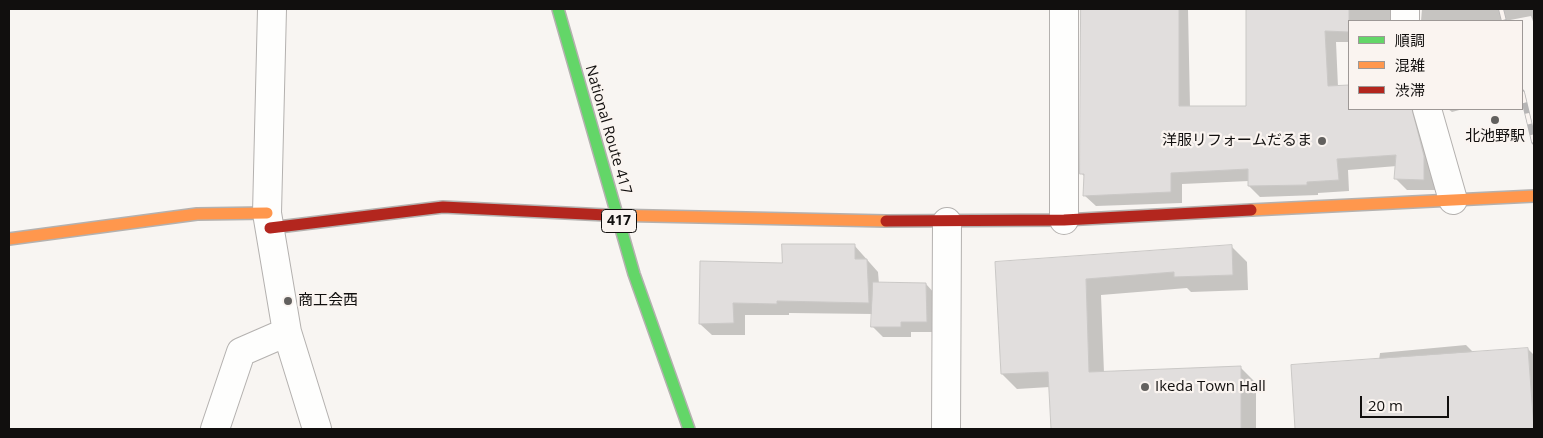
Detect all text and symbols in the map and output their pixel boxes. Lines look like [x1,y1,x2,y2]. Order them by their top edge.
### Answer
legend [1348,20,1523,110]
text: 順調 [1395,30,1425,50]
text: 混雑 [1395,55,1425,75]
street label: National Route 417 [581,63,635,197]
text: 渋滞 [1395,80,1425,100]
marker: 北池野駅 [1489,114,1501,126]
place label: 北池野駅 [1465,128,1525,146]
place label: 洋服リフォームだるま [1162,132,1312,150]
marker: 洋服リフォームだるま [1316,135,1328,147]
road number: 417 [602,210,636,232]
place label: 商工会西 [298,292,358,310]
marker: 商工会西 [282,295,294,307]
place label: Ikeda Town Hall [1155,378,1266,396]
marker: Ikeda Town Hall [1139,381,1151,393]
scale bar [1363,386,1452,418]
text: 20 m [1368,395,1403,415]

